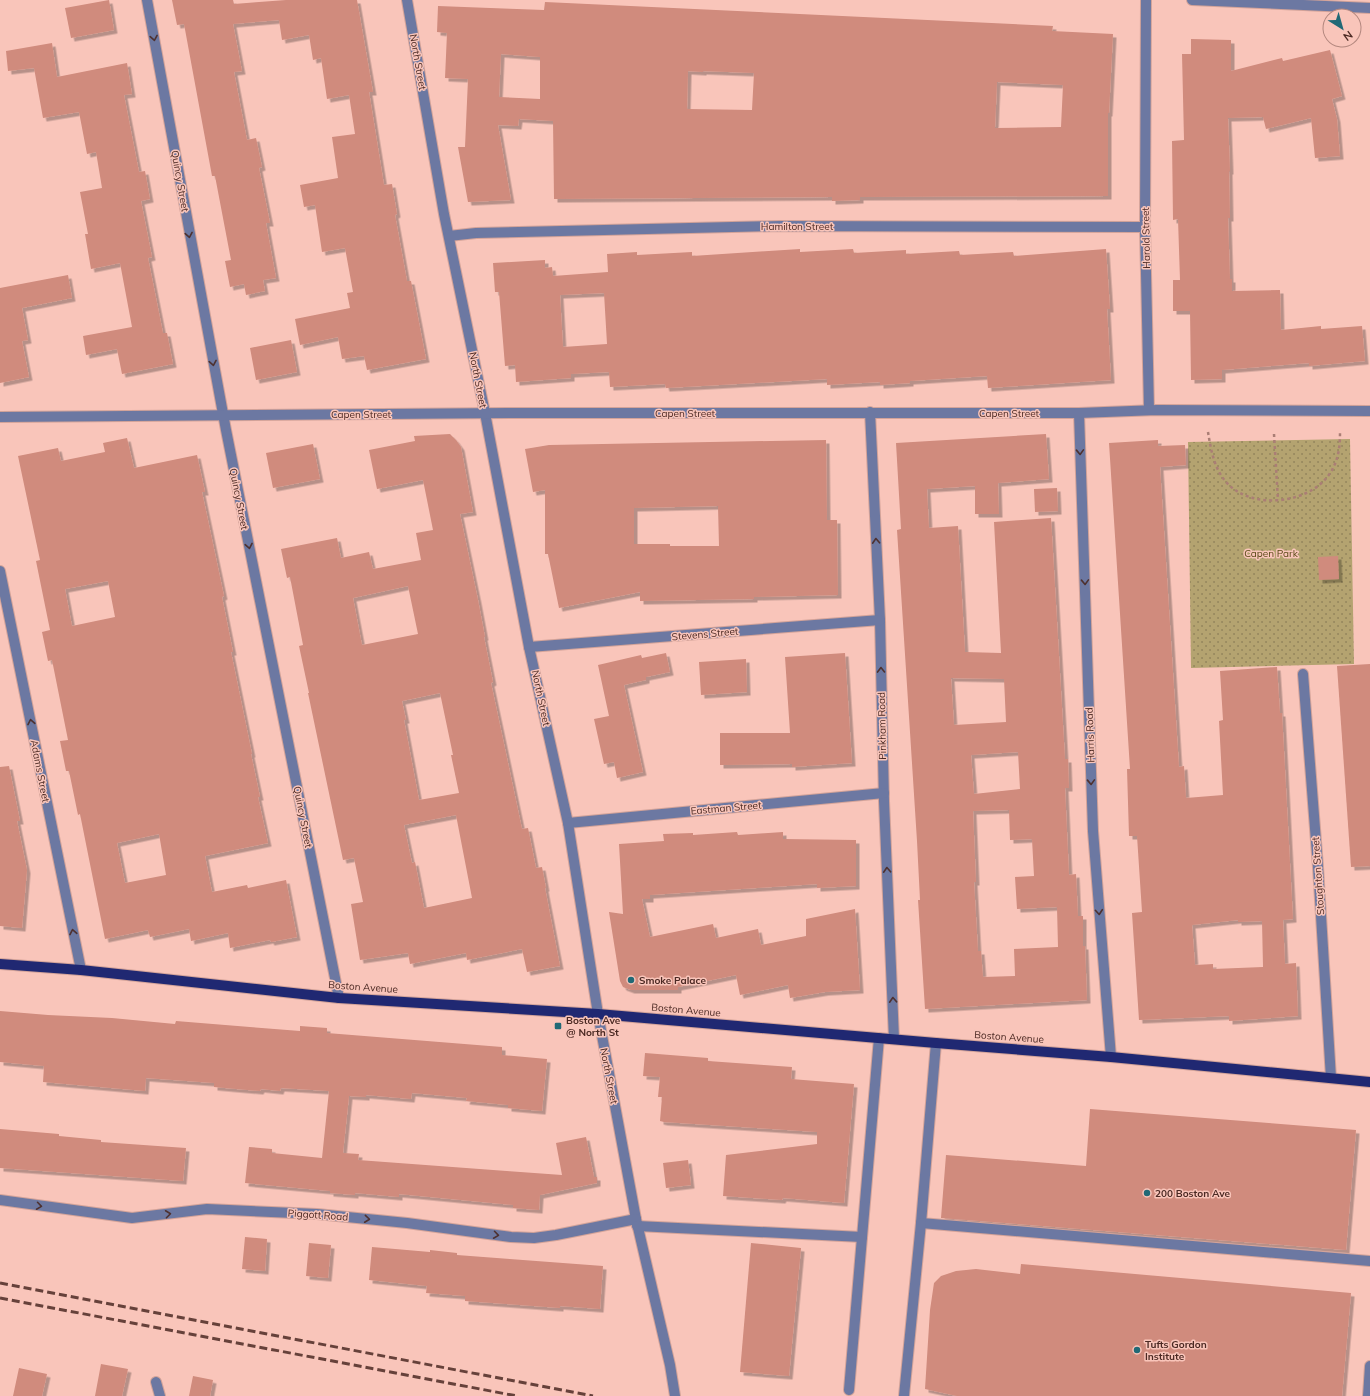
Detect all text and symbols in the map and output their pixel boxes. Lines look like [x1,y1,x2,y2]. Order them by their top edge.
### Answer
north arrow [1322,8,1362,48]
text: N [1340,28,1356,44]
street label: North Street [407,33,429,92]
one-way arrow [149,35,158,42]
street label: Quincy Street [168,149,192,213]
street label: Harold Street [1139,207,1153,269]
street label: Hamilton Street [761,220,834,233]
one-way arrow [185,232,193,238]
street label: North Street [466,351,490,410]
one-way arrow [208,360,217,366]
street label: Capen Street [655,407,716,420]
street label: Capen Street [979,407,1040,420]
street label: Capen Street [331,408,392,421]
one-way arrow [1076,449,1084,455]
street label: Quincy Street [227,467,251,531]
one-way arrow [872,538,880,544]
one-way arrow [244,543,252,549]
park label: Capen Park [1244,547,1299,560]
one-way arrow [1081,579,1089,585]
street label: Stevens Street [671,625,739,643]
one-way arrow [877,667,885,673]
street label: North Street [529,669,553,728]
street label: Pinkham Road [875,692,889,760]
street label: Harris Road [1083,707,1097,763]
one-way arrow [27,719,35,726]
street label: Adams Street [28,739,53,804]
one-way arrow [1087,779,1096,785]
street label: Quincy Street [291,785,315,849]
street label: Eastman Street [690,798,762,818]
street label: Stoughton Street [1309,836,1327,916]
one-way arrow [883,867,891,873]
one-way arrow [1095,909,1104,915]
one-way arrow [69,929,78,935]
place label: Smoke Palace [639,974,706,987]
marker: Smoke Palace [626,975,636,985]
street label: Boston Avenue [328,978,398,996]
one-way arrow [888,997,897,1003]
street label: Boston Avenue [651,1000,721,1020]
place label: Boston Ave @ North St [566,1014,621,1039]
marker: Boston Ave @ North St [553,1021,563,1031]
street label: Boston Avenue [974,1028,1044,1046]
street label: North Street [597,1047,621,1106]
place label: 200 Boston Ave [1155,1187,1231,1200]
marker: 200 Boston Ave [1142,1188,1152,1198]
one-way arrow [36,1201,42,1210]
street label: Piggott Road [287,1206,349,1224]
one-way arrow [164,1209,171,1218]
one-way arrow [364,1214,370,1223]
one-way arrow [493,1230,499,1239]
place label: Tufts Gordon Institute [1145,1338,1207,1363]
marker: Tufts Gordon Institute [1132,1345,1142,1355]

